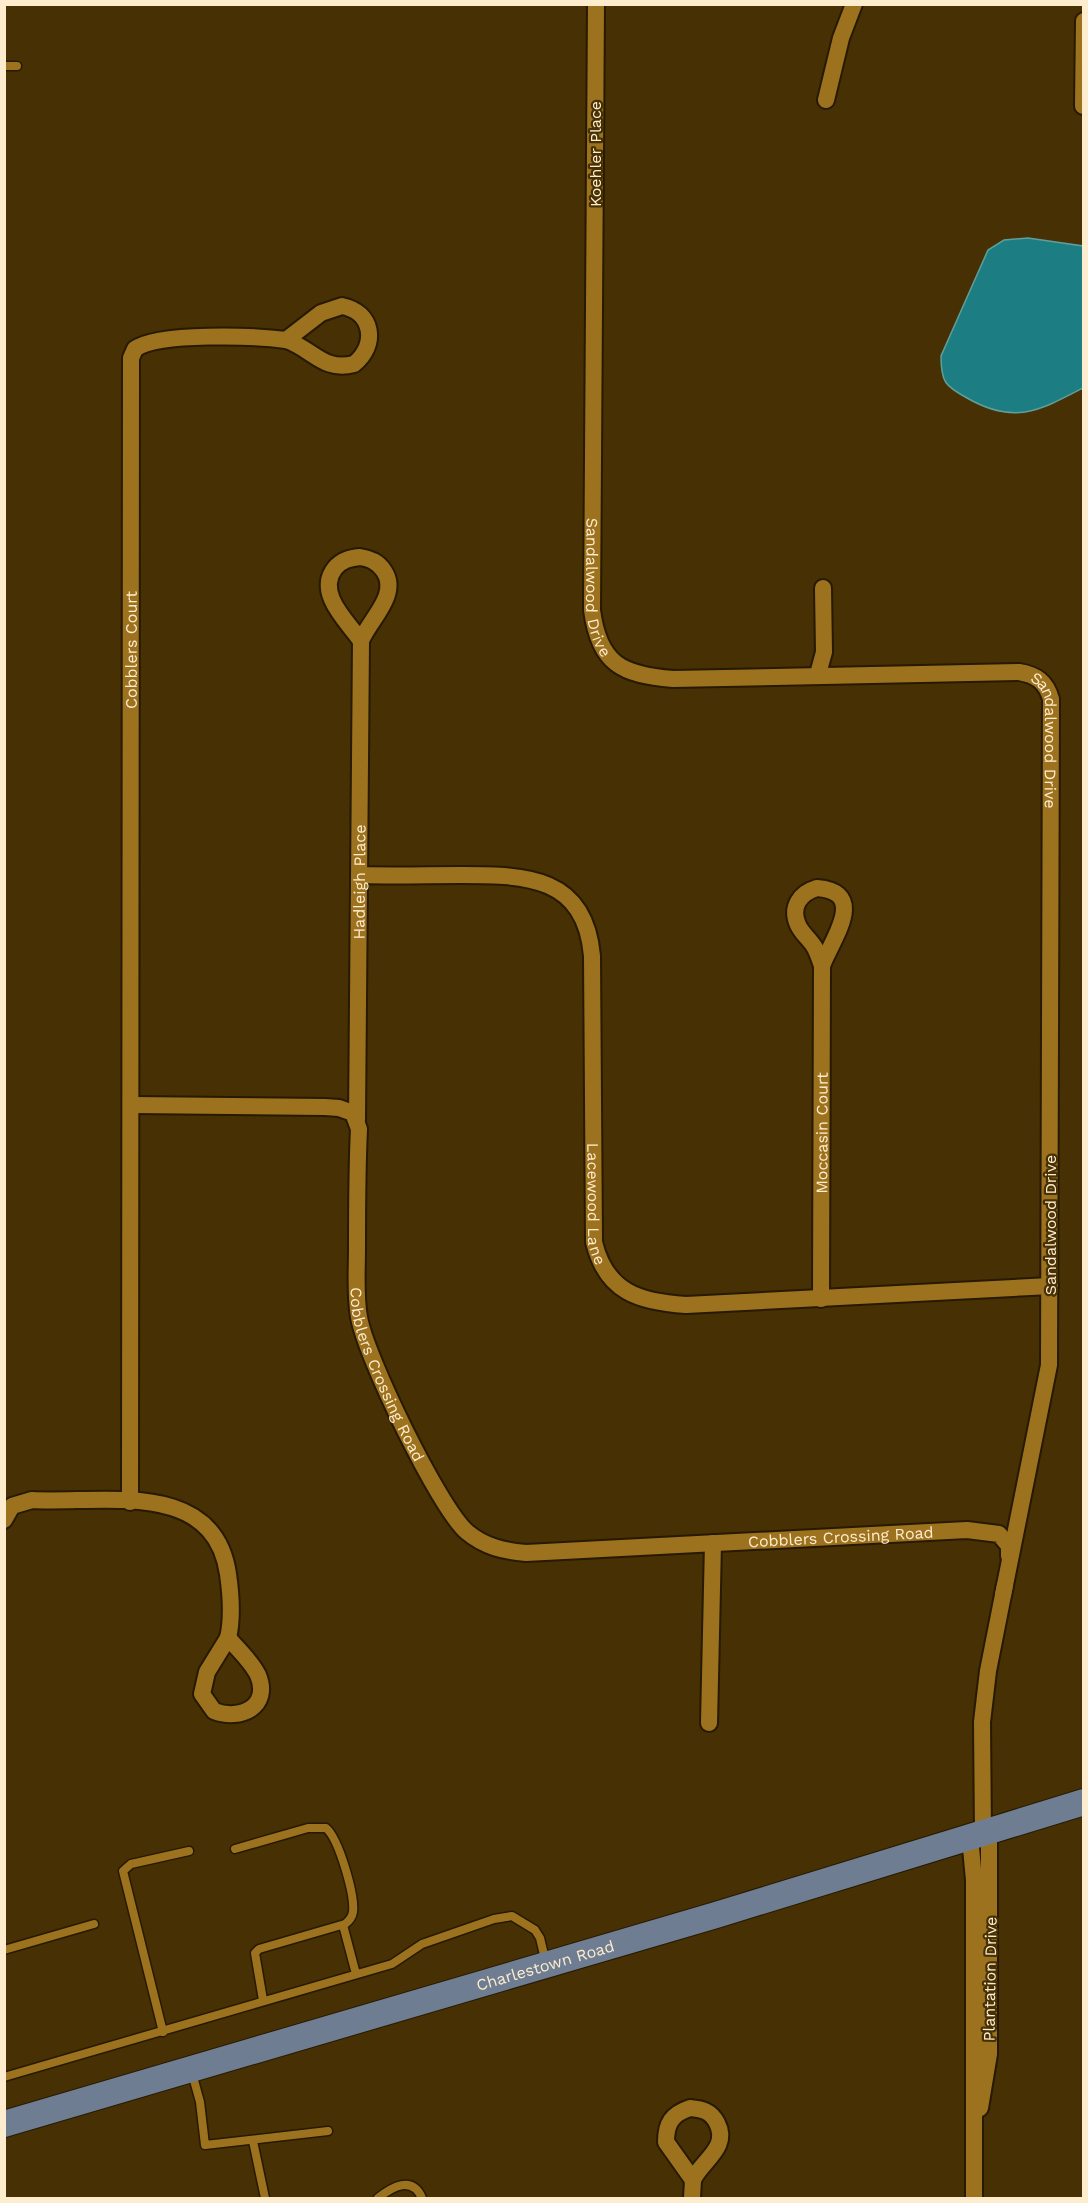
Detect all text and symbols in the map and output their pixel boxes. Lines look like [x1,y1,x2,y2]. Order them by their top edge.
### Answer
street label: Koehler Place [586,101,605,207]
street label: Sandalwood Drive [582,518,615,660]
street label: Cobblers Court [121,591,140,709]
street label: Sandalwood Drive [1028,667,1061,809]
street label: Hadleigh Place [349,824,369,940]
street label: Moccasin Court [812,1072,831,1194]
street label: Lacewood Lane [584,1143,610,1268]
street label: Sandalwood Drive [1041,1155,1060,1295]
street label: Cobblers Crossing Road [347,1287,429,1464]
street label: Cobblers Crossing Road [747,1522,934,1551]
street label: Plantation Drive [979,1917,1001,2041]
street label: Charlestown Road [474,1936,616,1994]

